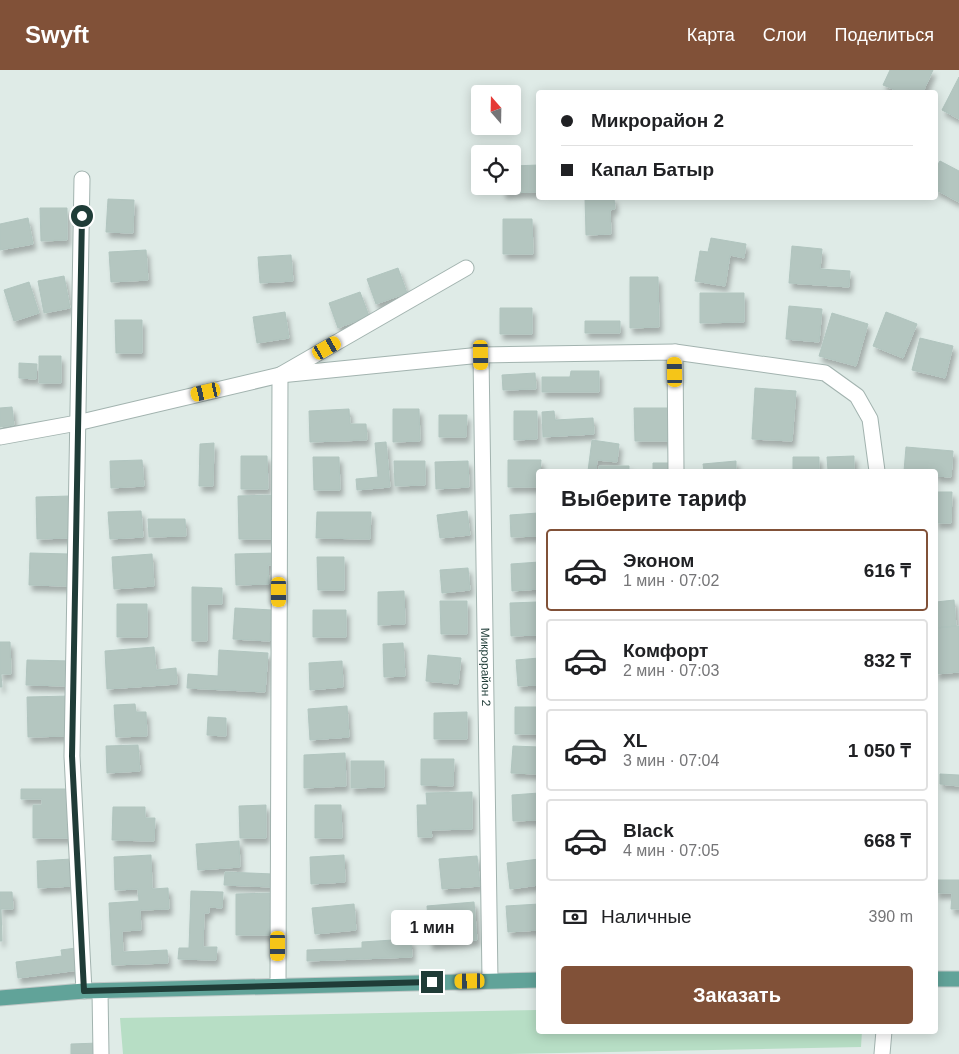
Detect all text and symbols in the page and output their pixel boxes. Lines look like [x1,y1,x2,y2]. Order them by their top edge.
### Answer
text: Swyft [25,21,89,48]
text: Карта [687,25,735,45]
text: Слои [763,25,807,45]
text: Поделиться [835,25,934,45]
north arrow [471,85,521,135]
map controls [471,85,521,195]
text: Микрорайон 2 [591,110,724,131]
button: locate [471,145,521,195]
text: Капал Батыр [591,159,714,180]
route start [71,205,93,227]
car [310,334,343,362]
car [473,340,488,370]
car [667,357,682,387]
car [189,381,222,403]
text: Выберите тариф [561,486,747,511]
icon: car [563,548,608,593]
text: Эконом [623,550,694,571]
text: 616 ₸ [864,560,911,581]
text: 1 мин · 07:02 [623,572,719,589]
car [271,577,286,607]
street label: Микрорайон 2 [478,627,493,707]
icon: car [563,638,608,683]
text: Комфорт [623,640,708,661]
text: 832 ₸ [864,650,911,671]
text: 2 мин · 07:03 [623,662,719,679]
icon: car [563,728,608,773]
text: XL [623,730,647,751]
text: 1 050 ₸ [848,740,911,761]
text: 3 мин · 07:04 [623,752,719,769]
icon: car [563,818,608,863]
text: Black [623,820,674,841]
text: 668 ₸ [864,830,911,851]
text: 4 мин · 07:05 [623,842,719,859]
icon: cash [561,903,589,931]
text: Наличные [601,906,692,927]
text: 390 m [869,908,913,925]
callout: 1 мин [391,910,473,944]
text: 1 мин [410,919,454,936]
car [270,931,285,961]
button: Заказать [561,966,913,1024]
route end [421,971,443,993]
car [454,973,485,989]

